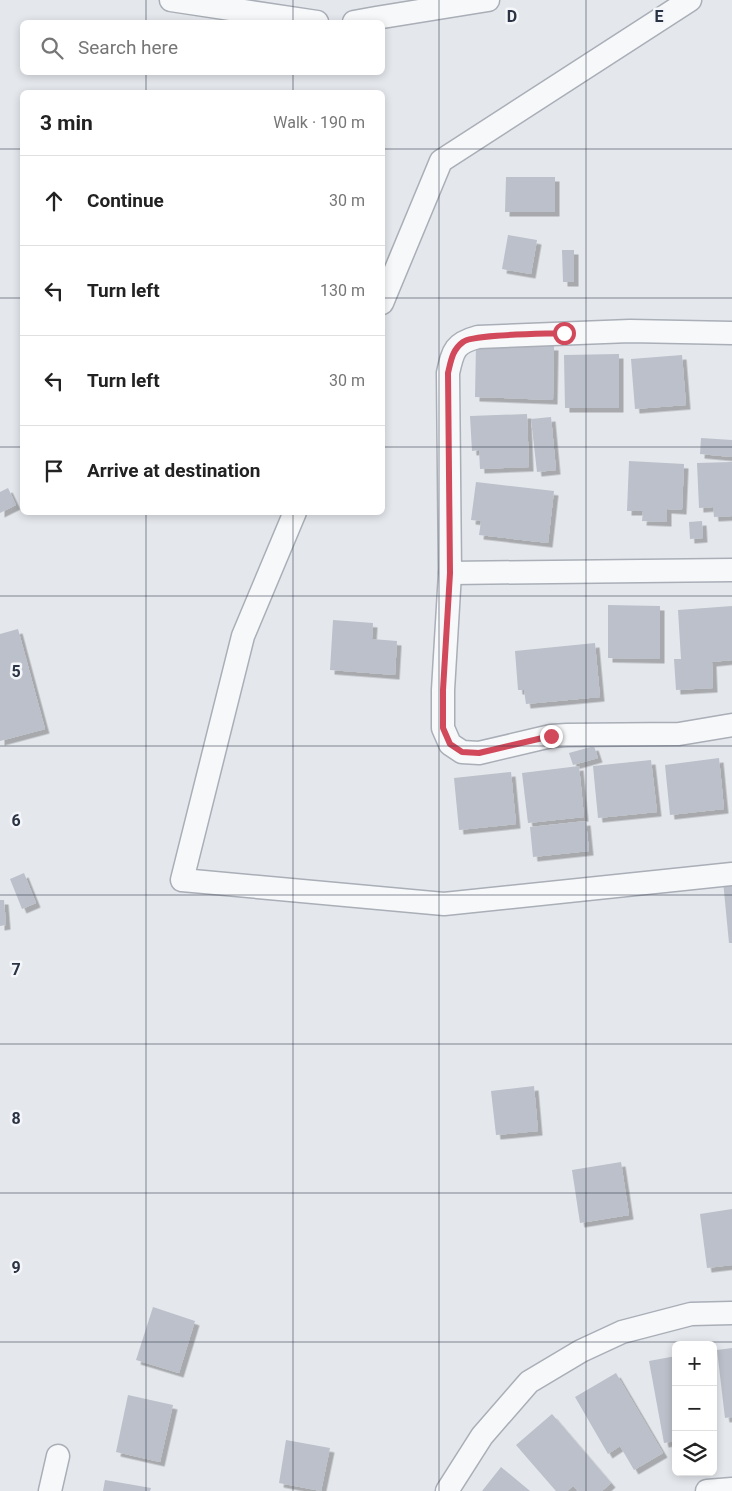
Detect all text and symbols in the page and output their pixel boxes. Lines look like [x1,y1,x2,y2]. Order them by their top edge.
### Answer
text: D [507,7,517,26]
text: E [655,7,664,26]
search box [20,20,385,75]
icon: search [38,34,66,62]
text: Search here [78,36,178,59]
text: 3 min [40,111,93,135]
text: Walk · 190 m [273,113,365,132]
icon: ahead [40,187,68,215]
text: Continue [87,189,164,212]
text: 30 m [329,191,365,210]
icon: left [40,277,68,305]
text: Turn left [87,279,160,302]
text: 130 m [320,281,365,300]
route start [553,322,576,345]
icon: left [40,367,68,395]
text: Turn left [87,369,160,392]
text: 30 m [329,371,365,390]
icon: arrive [40,457,68,485]
text: Arrive at destination [87,459,260,482]
text: 5 [11,662,21,681]
route end [540,725,563,748]
text: 6 [11,811,21,830]
text: 7 [11,960,21,979]
text: 8 [11,1109,21,1128]
text: 9 [11,1258,21,1277]
map controls [672,1341,717,1476]
button: + [672,1341,717,1386]
button: − [672,1386,717,1431]
button: layers [672,1431,717,1476]

